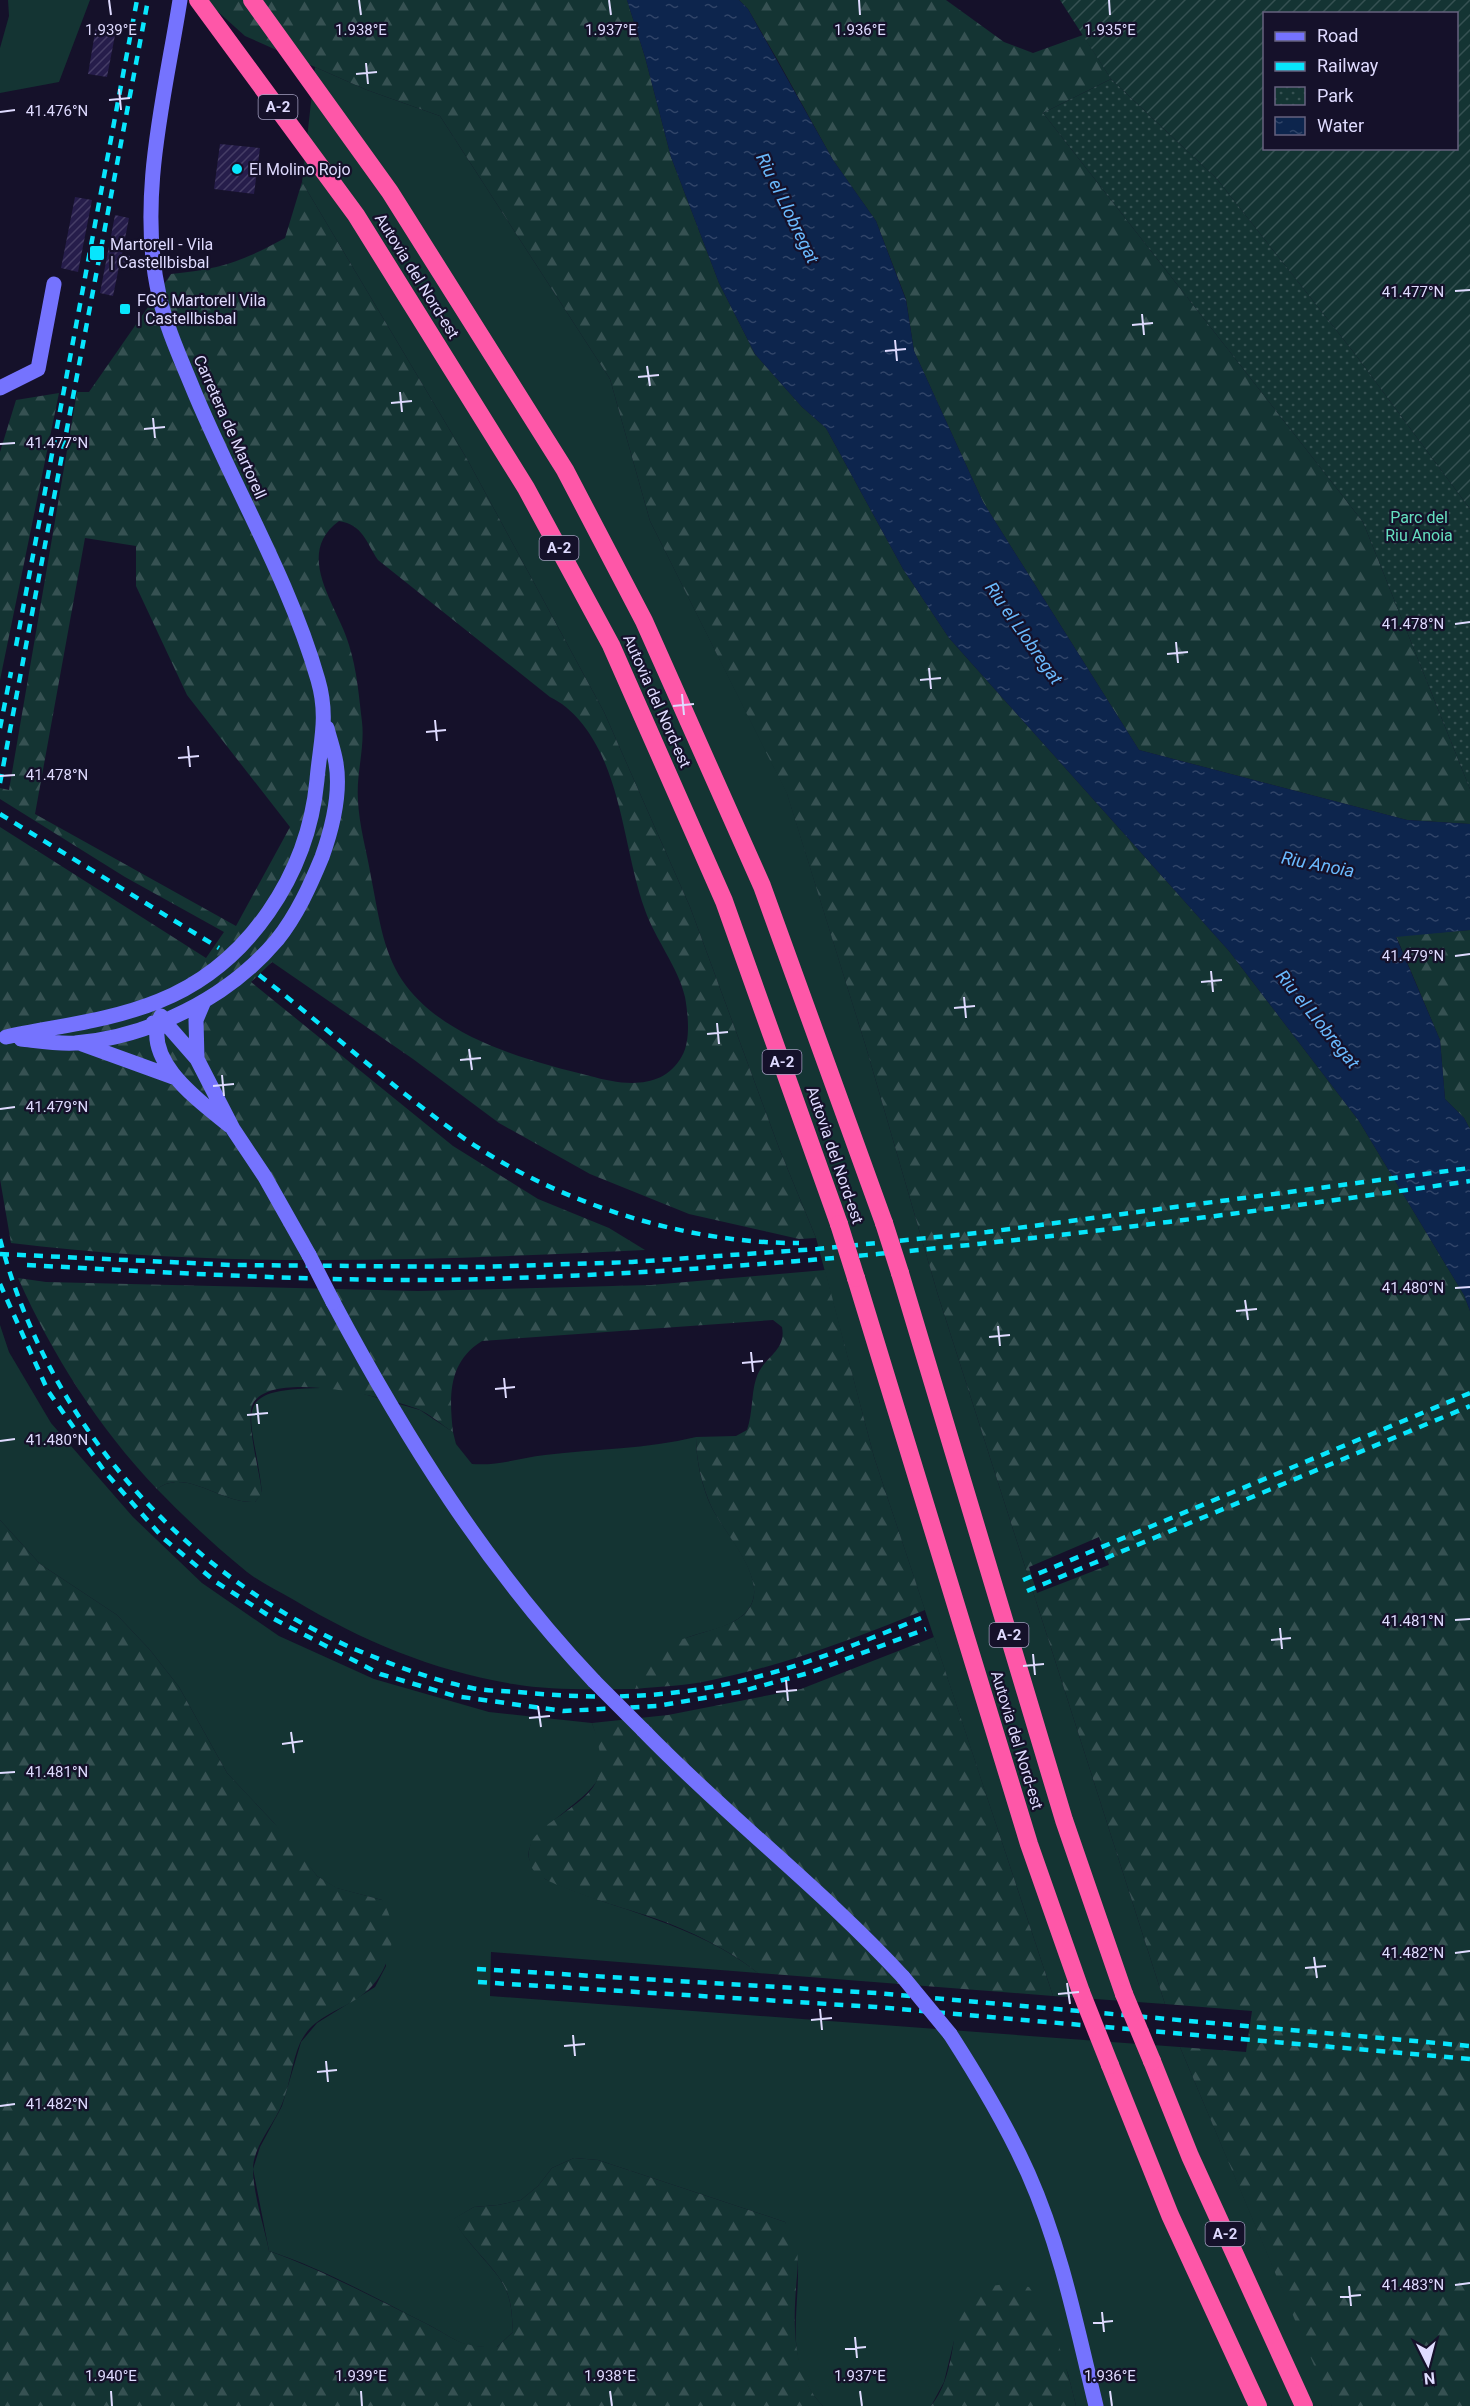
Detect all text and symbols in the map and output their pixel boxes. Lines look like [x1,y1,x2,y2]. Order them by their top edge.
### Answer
legend [1263,12,1458,150]
text: 1.939°E [85,21,137,39]
text: 1.938°E [335,21,387,39]
text: 1.937°E [585,21,637,39]
text: 1.936°E [834,21,886,39]
text: 1.935°E [1084,21,1136,39]
text: Road [1317,25,1358,46]
text: Railway [1317,55,1379,76]
text: Park [1317,85,1354,106]
road number: A-2 [258,95,298,119]
text: 41.476°N [26,102,88,120]
text: Water [1317,115,1364,136]
water label: Riu el Llobregat [752,149,824,267]
place label: El Molino Rojo [249,160,351,179]
marker: El Molino Rojo [230,162,244,176]
street label: Autovia del Nord-est [371,210,463,342]
place label: Martorell - Vila | Castellbisbal [110,235,213,272]
marker: Martorell - Vila | Castellbisbal [88,244,106,262]
text: 41.477°N [1382,283,1444,301]
place label: FGC Martorell Vila | Castellbisbal [137,291,266,328]
marker: FGC Martorell Vila | Castellbisbal [118,302,132,316]
street label: Carretera de Martorell [190,352,270,502]
text: 41.477°N [26,434,88,452]
park label: Parc del Riu Anoia [1385,508,1453,545]
road number: A-2 [540,536,578,560]
water label: Riu el Llobregat [981,578,1067,689]
text: 41.478°N [1382,615,1444,633]
street label: Autovia del Nord-est [619,631,695,771]
text: 41.478°N [26,766,88,784]
water label: Riu Anoia [1280,847,1356,881]
text: 41.479°N [1382,947,1444,965]
water label: Riu el Llobregat [1272,966,1364,1073]
road number: A-2 [762,1050,802,1074]
street label: Autovia del Nord-est [803,1084,867,1226]
text: 41.479°N [26,1098,88,1116]
text: 41.480°N [1382,1279,1444,1297]
text: 41.480°N [26,1431,88,1449]
text: 41.481°N [1382,1612,1444,1630]
road number: A-2 [990,1623,1028,1647]
street label: Autovia del Nord-est [987,1668,1047,1812]
text: 41.481°N [26,1763,88,1781]
text: 41.482°N [1382,1944,1444,1962]
text: 41.482°N [26,2095,88,2113]
road number: A-2 [1206,2222,1244,2246]
text: 41.483°N [1382,2276,1444,2294]
north arrow [1398,2334,1458,2394]
text: 1.940°E [85,2367,137,2385]
text: 1.939°E [335,2367,387,2385]
text: 1.938°E [584,2367,636,2385]
text: 1.937°E [834,2367,886,2385]
text: 1.936°E [1084,2367,1136,2385]
text: N [1423,2368,1436,2388]

